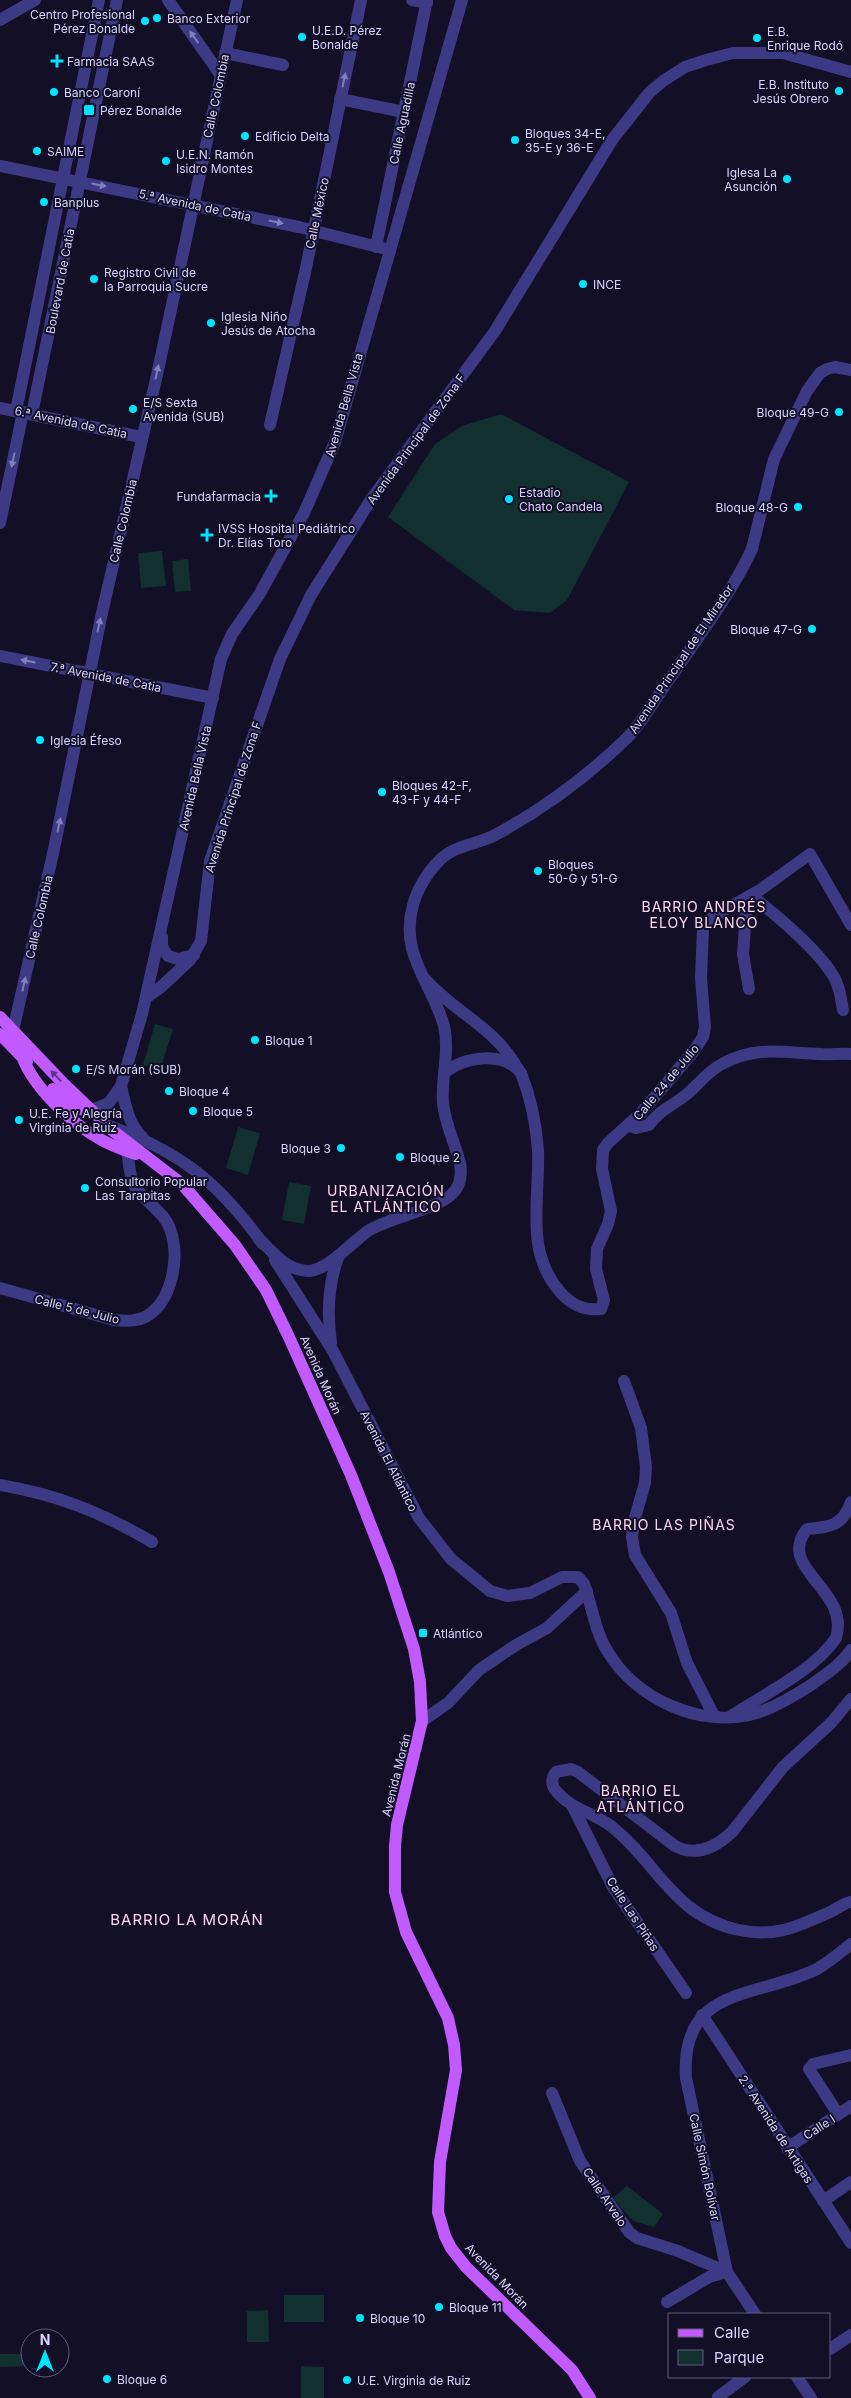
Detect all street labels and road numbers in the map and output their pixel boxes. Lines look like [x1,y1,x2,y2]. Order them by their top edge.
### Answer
street label: Calle Colombia [200,53,232,139]
street label: Calle Aguadilla [386,80,418,166]
street label: Calle México [302,176,332,250]
street label: 5.ª Avenida de Catia [137,186,253,224]
street label: Boulevard de Catia [42,227,78,335]
street label: Avenida Bella Vista [322,351,366,459]
street label: Avenida Principal de Zona F [364,371,468,507]
street label: 6.ª Avenida de Catia [13,403,129,441]
street label: Calle Colombia [106,478,140,564]
street label: Avenida Principal de El Mirador [625,581,737,736]
street label: 7.ª Avenida de Catia [49,659,163,695]
street label: Avenida Principal de Zona F [201,720,265,874]
street label: Avenida Bella Vista [176,724,214,832]
street label: Calle Colombia [22,874,56,960]
street label: Calle 24 de Julio [630,1041,702,1123]
street label: Calle 5 de Julio [33,1291,121,1327]
street label: Avenida Morán [297,1333,345,1417]
street label: Avenida El Atlántico [357,1408,421,1514]
street label: Avenida Morán [378,1732,414,1818]
street label: Calle Las Piñas [603,1874,663,1954]
street label: 2.ª Avenida de Artigas [735,2072,817,2186]
street label: Calle I [800,2111,838,2143]
street label: Calle Simón Bolívar [686,2112,724,2222]
street label: Calle Arvelo [580,2165,630,2229]
street label: Avenida Morán [462,2240,532,2312]

